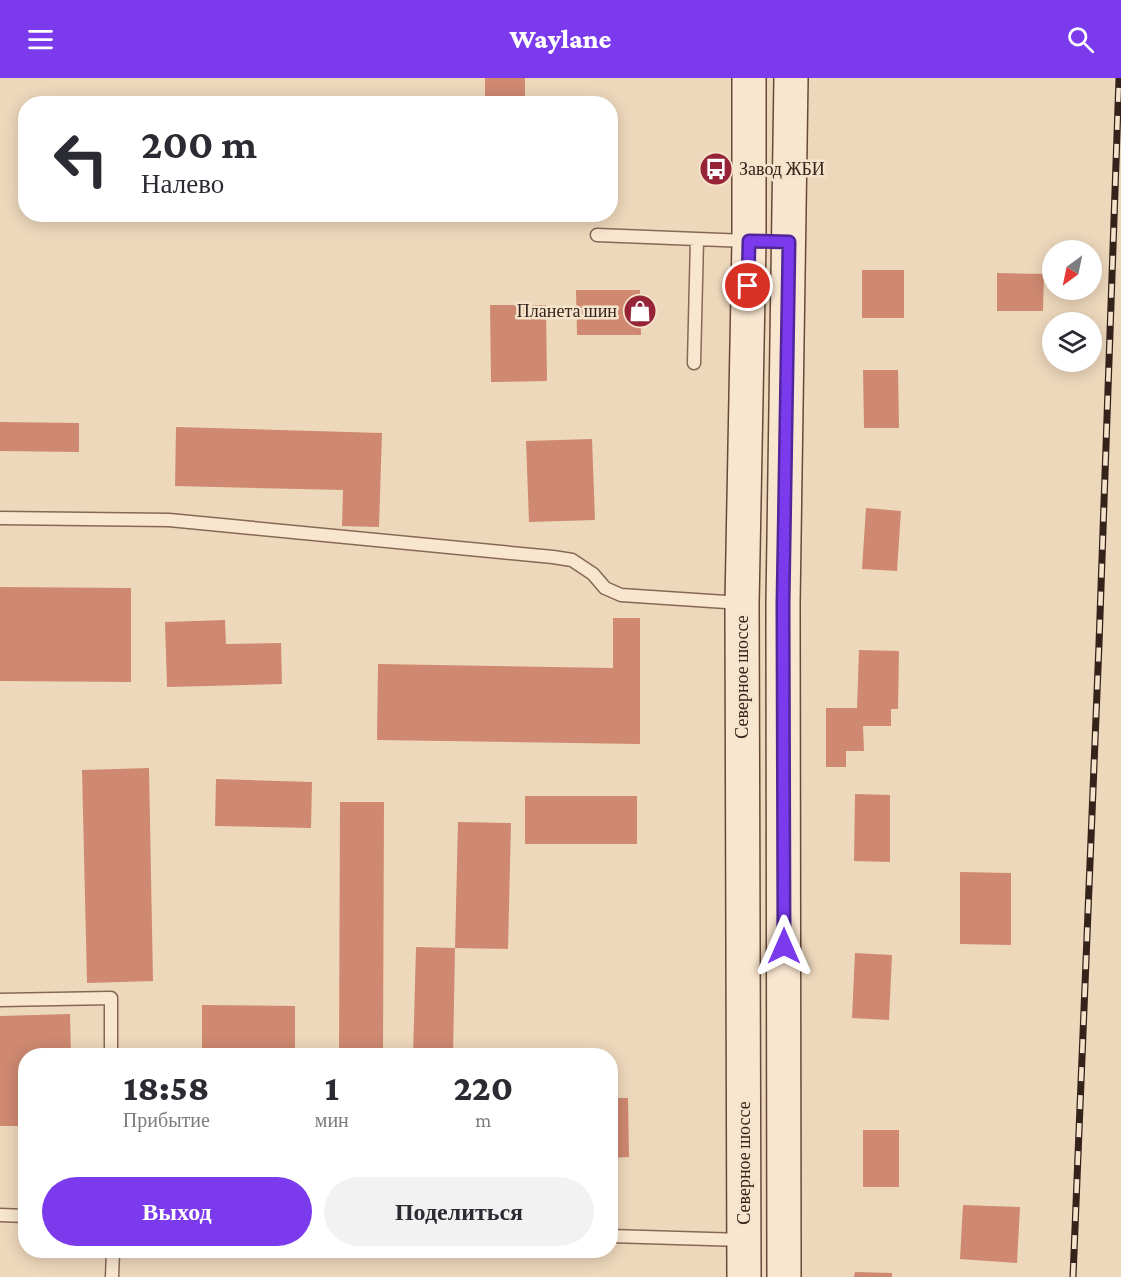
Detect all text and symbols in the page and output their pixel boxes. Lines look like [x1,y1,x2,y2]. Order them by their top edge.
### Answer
icon: menu [24,23,57,56]
icon: search [1064,23,1097,56]
text: Waylane [510,24,611,54]
icon: left [42,120,120,198]
text: 200 m [141,120,257,167]
bus stop icon: Завод ЖБИ [698,151,734,187]
place label: Завод ЖБИ [739,159,825,179]
text: Налево [141,169,224,199]
north arrow [1042,240,1102,300]
map controls [1042,240,1102,372]
pin [722,260,773,311]
icon: arrive [731,269,764,302]
shop icon: Планета шин [622,293,658,329]
place label: Планета шин [517,301,617,321]
button: layers [1042,312,1102,372]
street label: Северное шоссе [732,615,752,739]
position arrow [752,914,816,978]
text: 18:58 [123,1068,209,1108]
text: 1 [325,1068,339,1108]
text: 220 [454,1068,513,1108]
street label: Северное шоссе [734,1101,754,1225]
text: Прибытие [123,1109,210,1131]
text: мин [315,1109,349,1131]
text: m [475,1109,491,1131]
button: Выход [42,1177,312,1246]
button: Поделиться [324,1177,594,1246]

